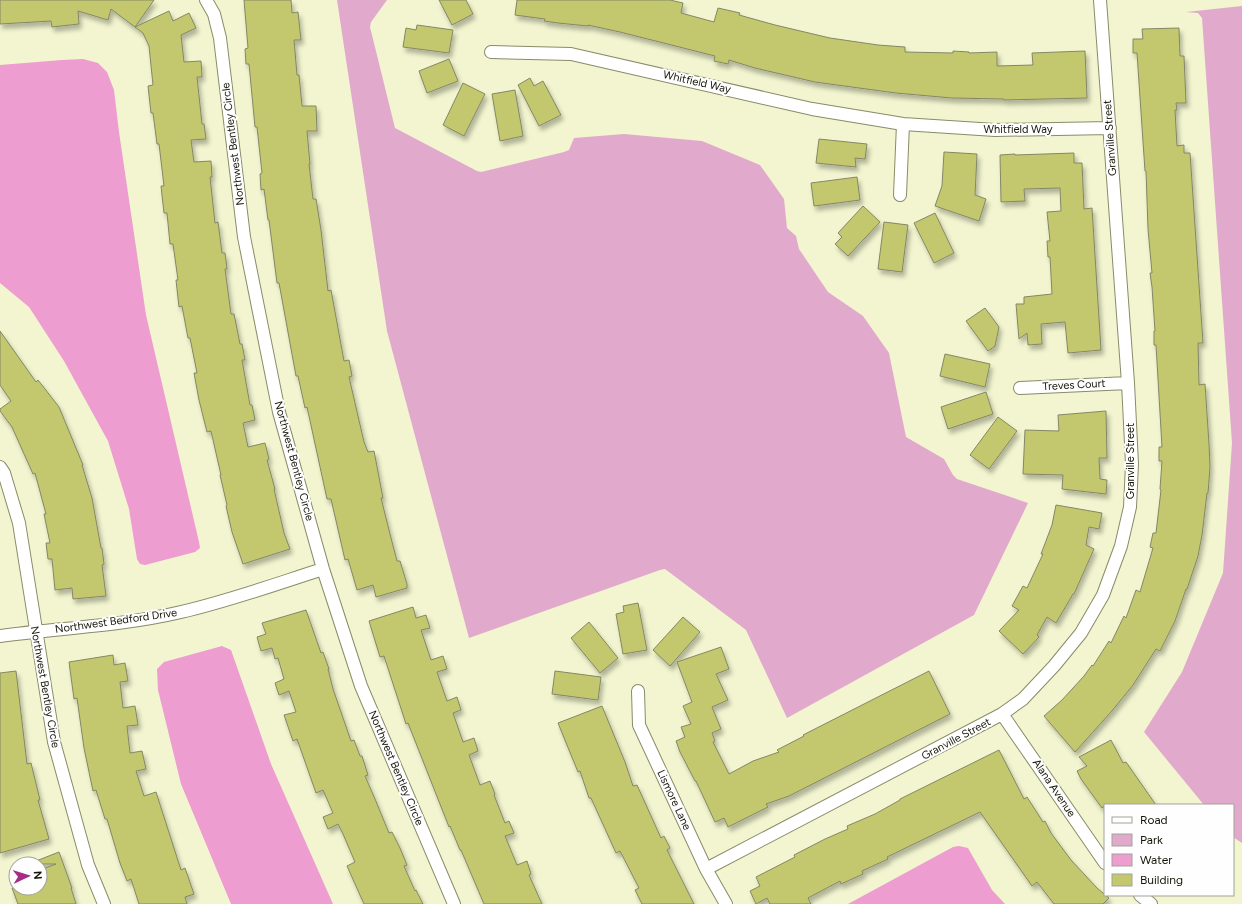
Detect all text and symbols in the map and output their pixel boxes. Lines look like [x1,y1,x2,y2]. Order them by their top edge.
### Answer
street label: Whitfield Way [662,68,732,96]
street label: Northwest Bentley Circle [219,82,247,206]
street label: Granville Street [1101,99,1119,177]
street label: Whitfield Way [983,123,1053,136]
street label: Treves Court [1042,377,1106,393]
street label: Northwest Bentley Circle [272,400,316,522]
street label: Granville Street [1124,423,1137,499]
street label: Northwest Bedford Drive [54,606,178,636]
street label: Northwest Bentley Circle [28,625,62,749]
street label: Northwest Bentley Circle [366,709,426,827]
street label: Granville Street [919,715,993,763]
street label: Alana Avenue [1030,757,1078,819]
street label: Lismore Lane [654,768,694,832]
legend [1104,804,1234,896]
text: Road [1140,813,1168,827]
text: Park [1140,833,1163,847]
text: Water [1140,853,1172,867]
north arrow [8,856,48,896]
text: N [31,871,44,880]
text: Building [1140,873,1183,887]

